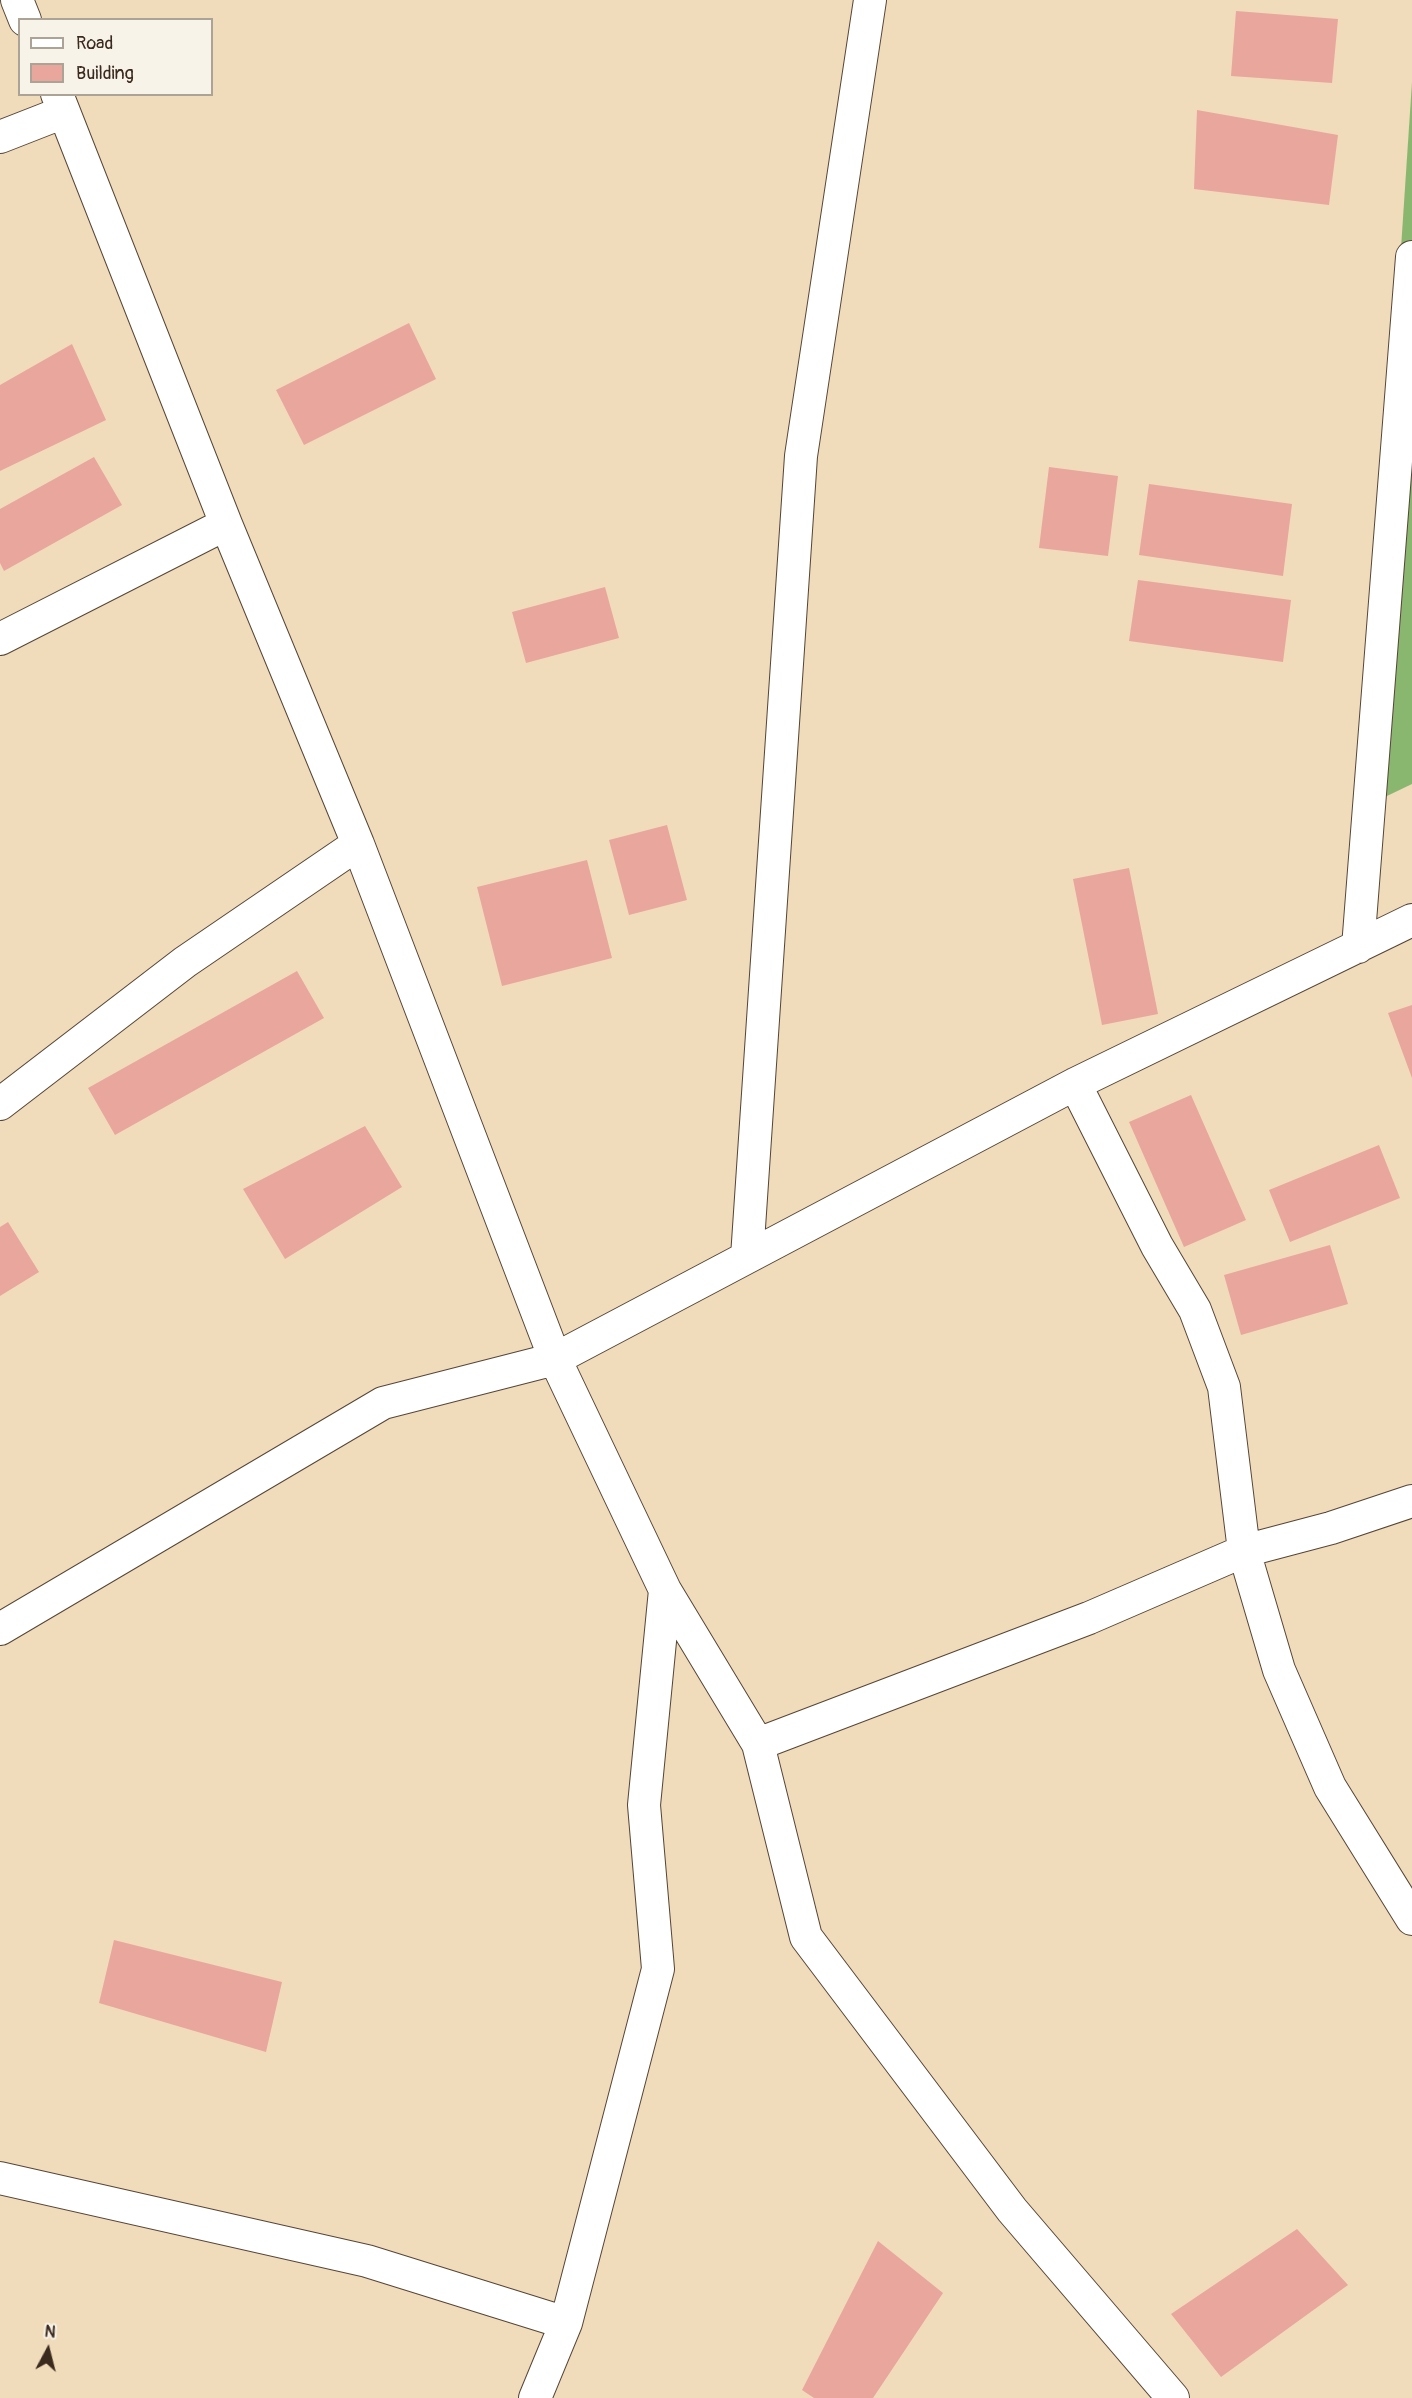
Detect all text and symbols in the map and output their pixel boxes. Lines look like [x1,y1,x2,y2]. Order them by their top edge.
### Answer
legend [18,18,213,96]
text: Road [76,32,113,55]
text: Building [76,62,134,85]
north arrow [18,2320,78,2380]
text: N [44,2322,57,2343]

